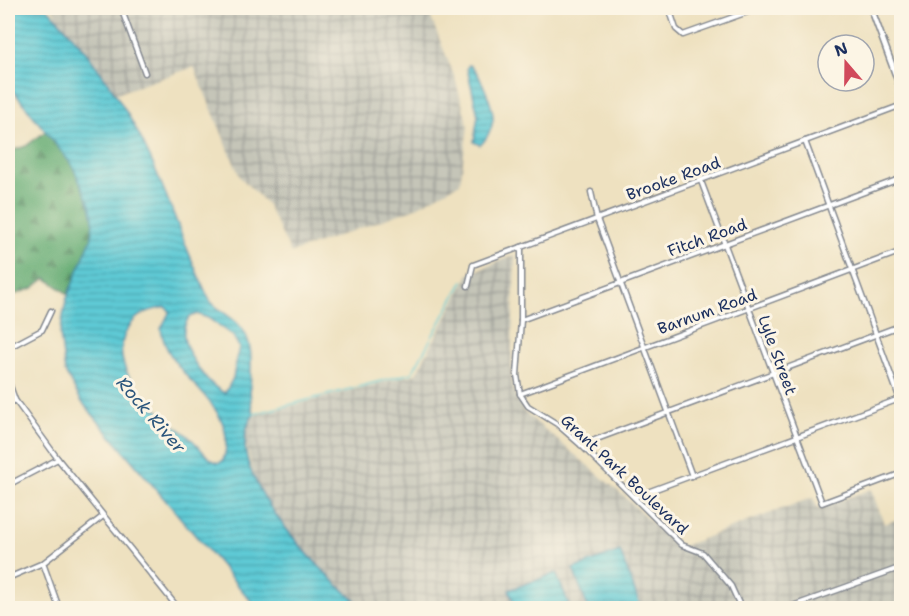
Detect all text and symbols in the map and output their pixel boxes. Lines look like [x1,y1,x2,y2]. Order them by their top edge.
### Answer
north arrow [816,33,876,93]
text: N [831,37,851,61]
street label: Brooke Road [623,152,723,205]
street label: Fitch Road [665,213,750,262]
street label: Barnum Road [655,284,760,339]
street label: Lyle Street [753,312,802,398]
water label: Rock River [111,371,191,459]
street label: Grant Park Boulevard [556,410,693,539]

